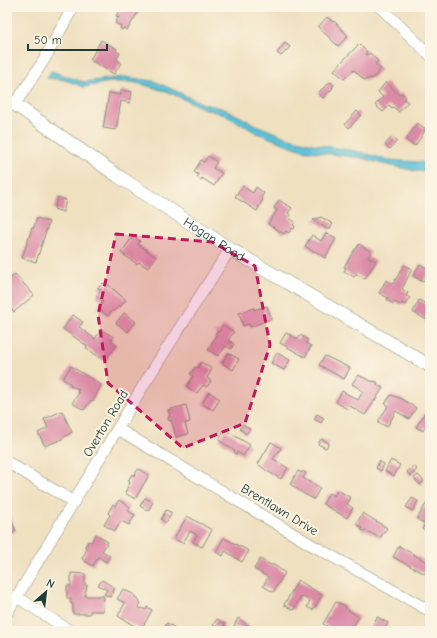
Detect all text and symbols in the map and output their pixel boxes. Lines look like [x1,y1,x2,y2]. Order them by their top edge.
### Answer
scale bar [28,26,107,52]
text: 50 m [34,33,62,47]
street label: Hogan Road [181,214,247,264]
street label: Overton Road [80,387,131,459]
street label: Brentlawn Drive [238,481,321,539]
north arrow [26,572,66,612]
text: N [44,576,57,591]

